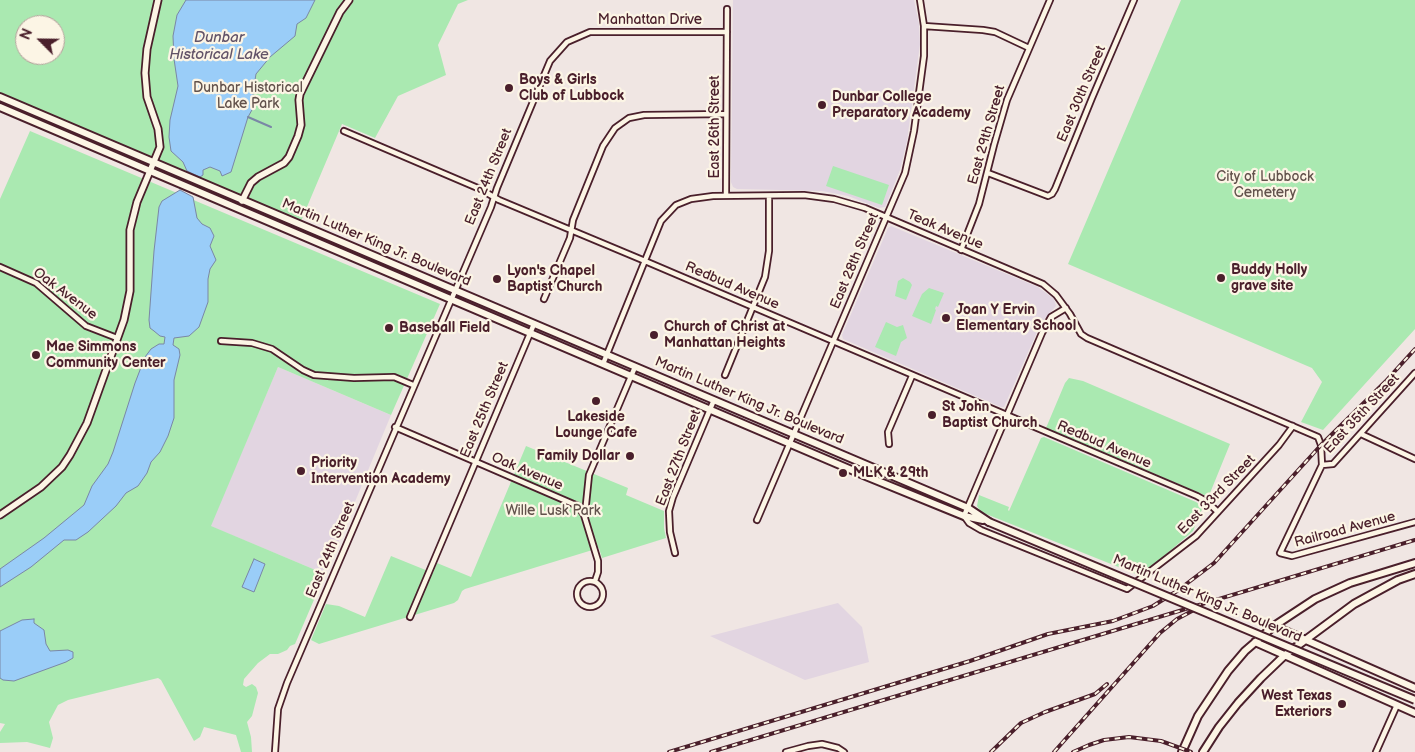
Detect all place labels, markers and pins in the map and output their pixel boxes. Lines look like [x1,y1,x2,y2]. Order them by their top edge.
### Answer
place label: Boys & Girls Club of Lubbock [519,72,624,104]
marker: Boys & Girls Club of Lubbock [503,82,515,94]
place label: Dunbar College Preparatory Academy [832,89,971,121]
marker: Dunbar College Preparatory Academy [816,99,828,111]
place label: Buddy Holly grave site [1231,262,1307,294]
place label: Lyon's Chapel Baptist Church [507,263,602,296]
marker: Buddy Holly grave site [1215,272,1227,284]
marker: Lyon's Chapel Baptist Church [491,273,503,285]
place label: Joan Y Ervin Elementary School [956,302,1076,334]
marker: Joan Y Ervin Elementary School [940,312,952,324]
place label: Church of Christ at Manhattan Heights [664,319,785,352]
place label: Baseball Field [399,320,490,336]
marker: Baseball Field [383,322,395,334]
marker: Church of Christ at Manhattan Heights [648,329,660,341]
place label: Mae Simmons Community Center [46,339,166,372]
marker: Mae Simmons Community Center [30,349,42,361]
marker: Lakeside Lounge Cafe [590,395,602,407]
place label: St John Baptist Church [942,399,1037,432]
place label: Lakeside Lounge Cafe [555,409,637,442]
marker: St John Baptist Church [926,409,938,421]
place label: Family Dollar [536,448,620,464]
marker: Family Dollar [624,450,636,462]
place label: Priority Intervention Academy [311,455,450,488]
marker: Priority Intervention Academy [295,465,307,477]
place label: MLK & 29th [853,465,928,481]
marker: MLK & 29th [837,467,849,479]
place label: West Texas Exteriors [1261,688,1332,720]
marker: West Texas Exteriors [1336,698,1348,710]

